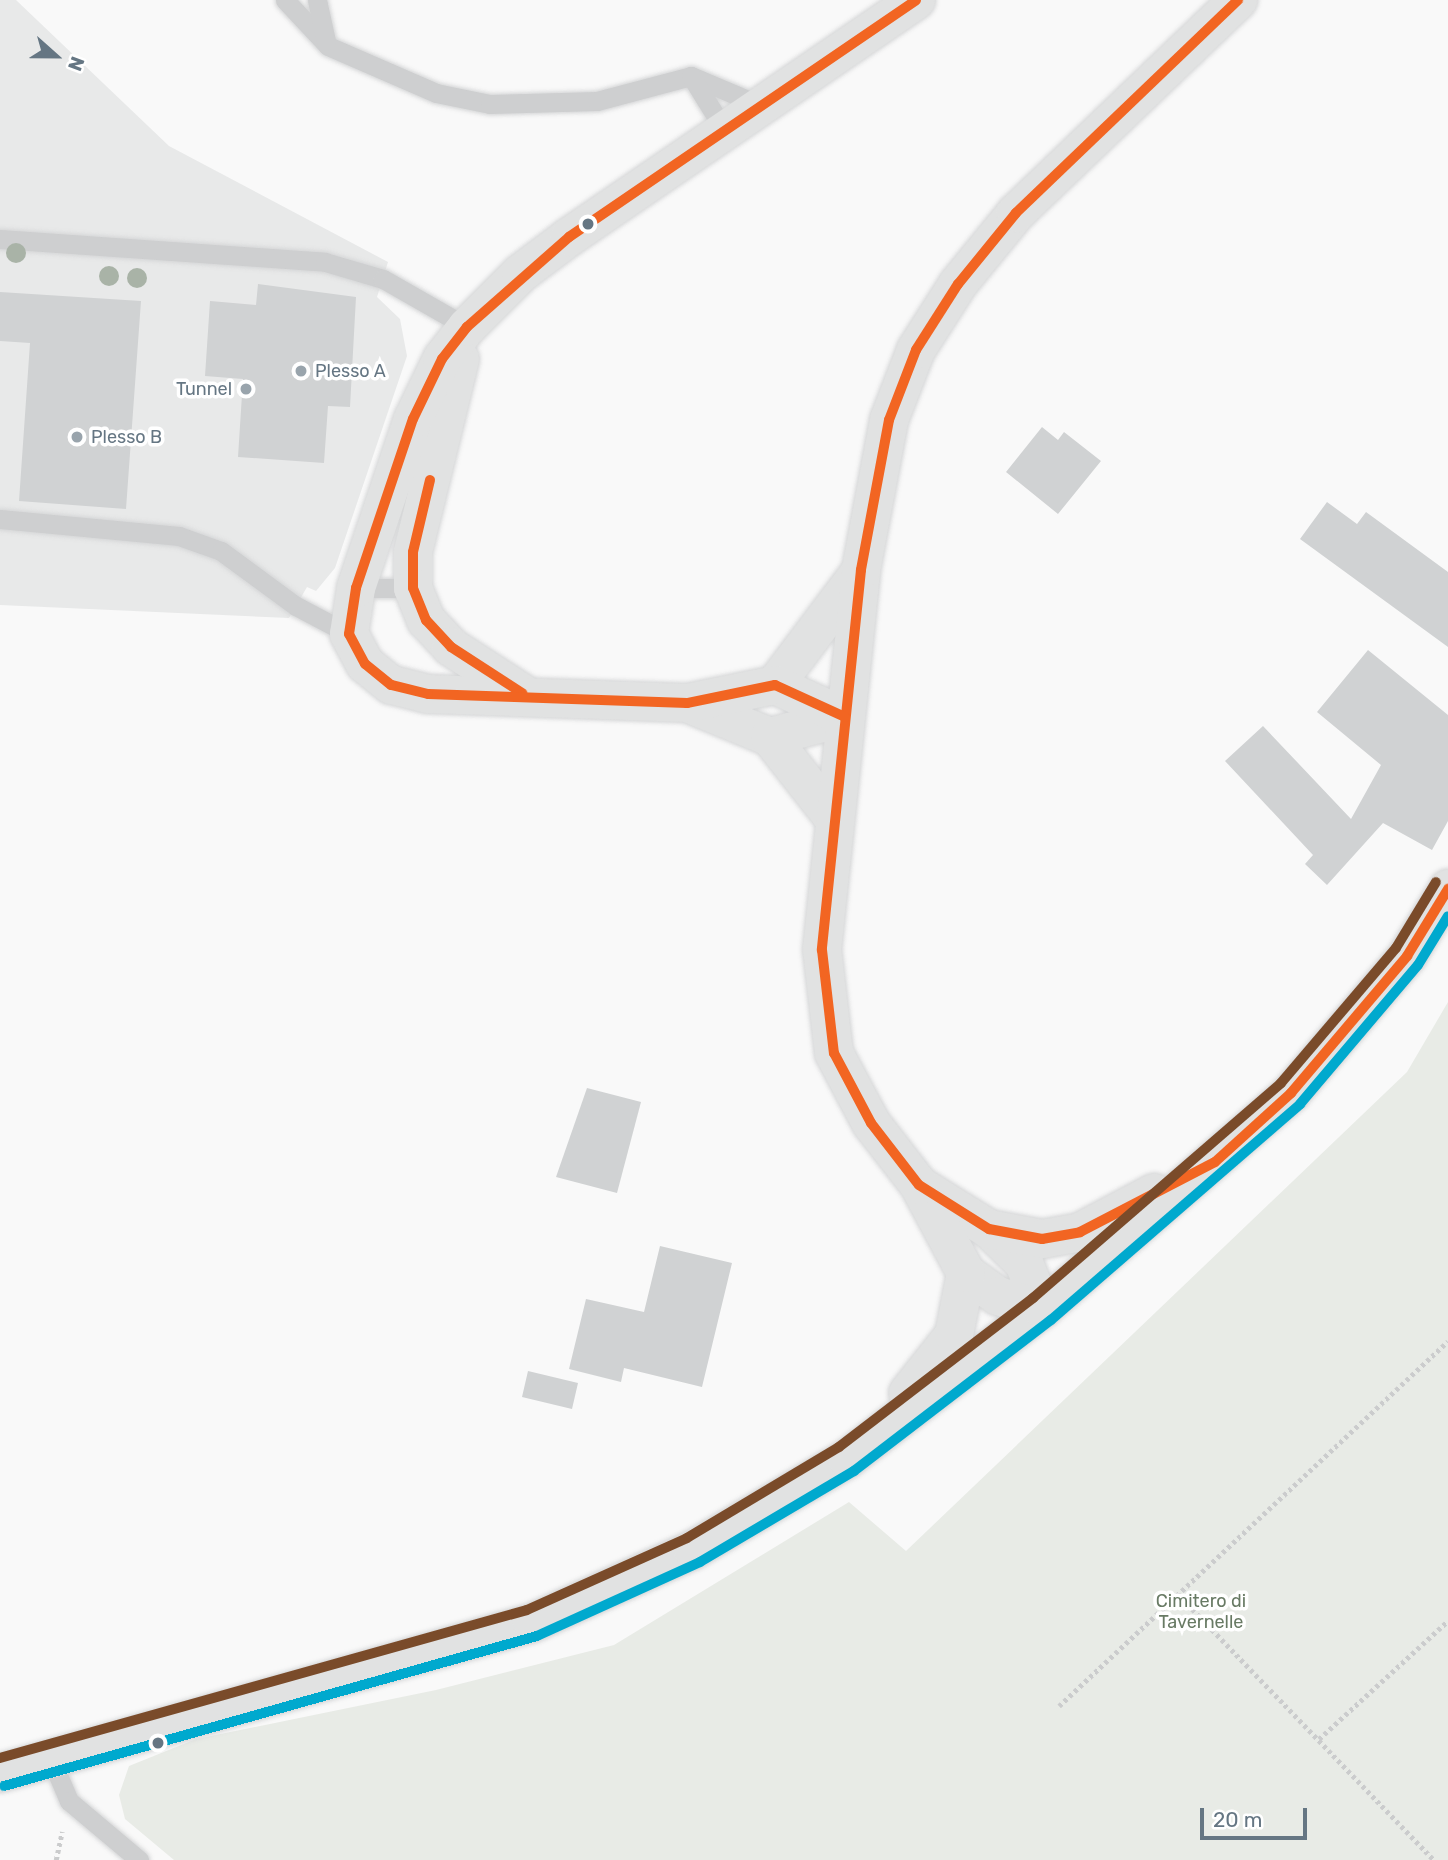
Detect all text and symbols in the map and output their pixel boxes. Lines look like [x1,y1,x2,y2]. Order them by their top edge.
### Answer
north arrow [21,21,91,91]
text: N [63,53,89,74]
unlabelled marker [581,217,595,231]
place label: Plesso A [315,360,386,382]
marker: Plesso A [293,363,309,379]
place label: Tunnel [176,378,232,400]
marker: Tunnel [238,381,254,397]
place label: Plesso B [91,426,162,448]
marker: Plesso B [69,429,85,445]
park label: Cimitero di Tavernelle [1156,1591,1246,1634]
unlabelled marker [151,1736,165,1750]
scale bar [1203,1794,1310,1838]
text: 20 m [1213,1807,1262,1832]

